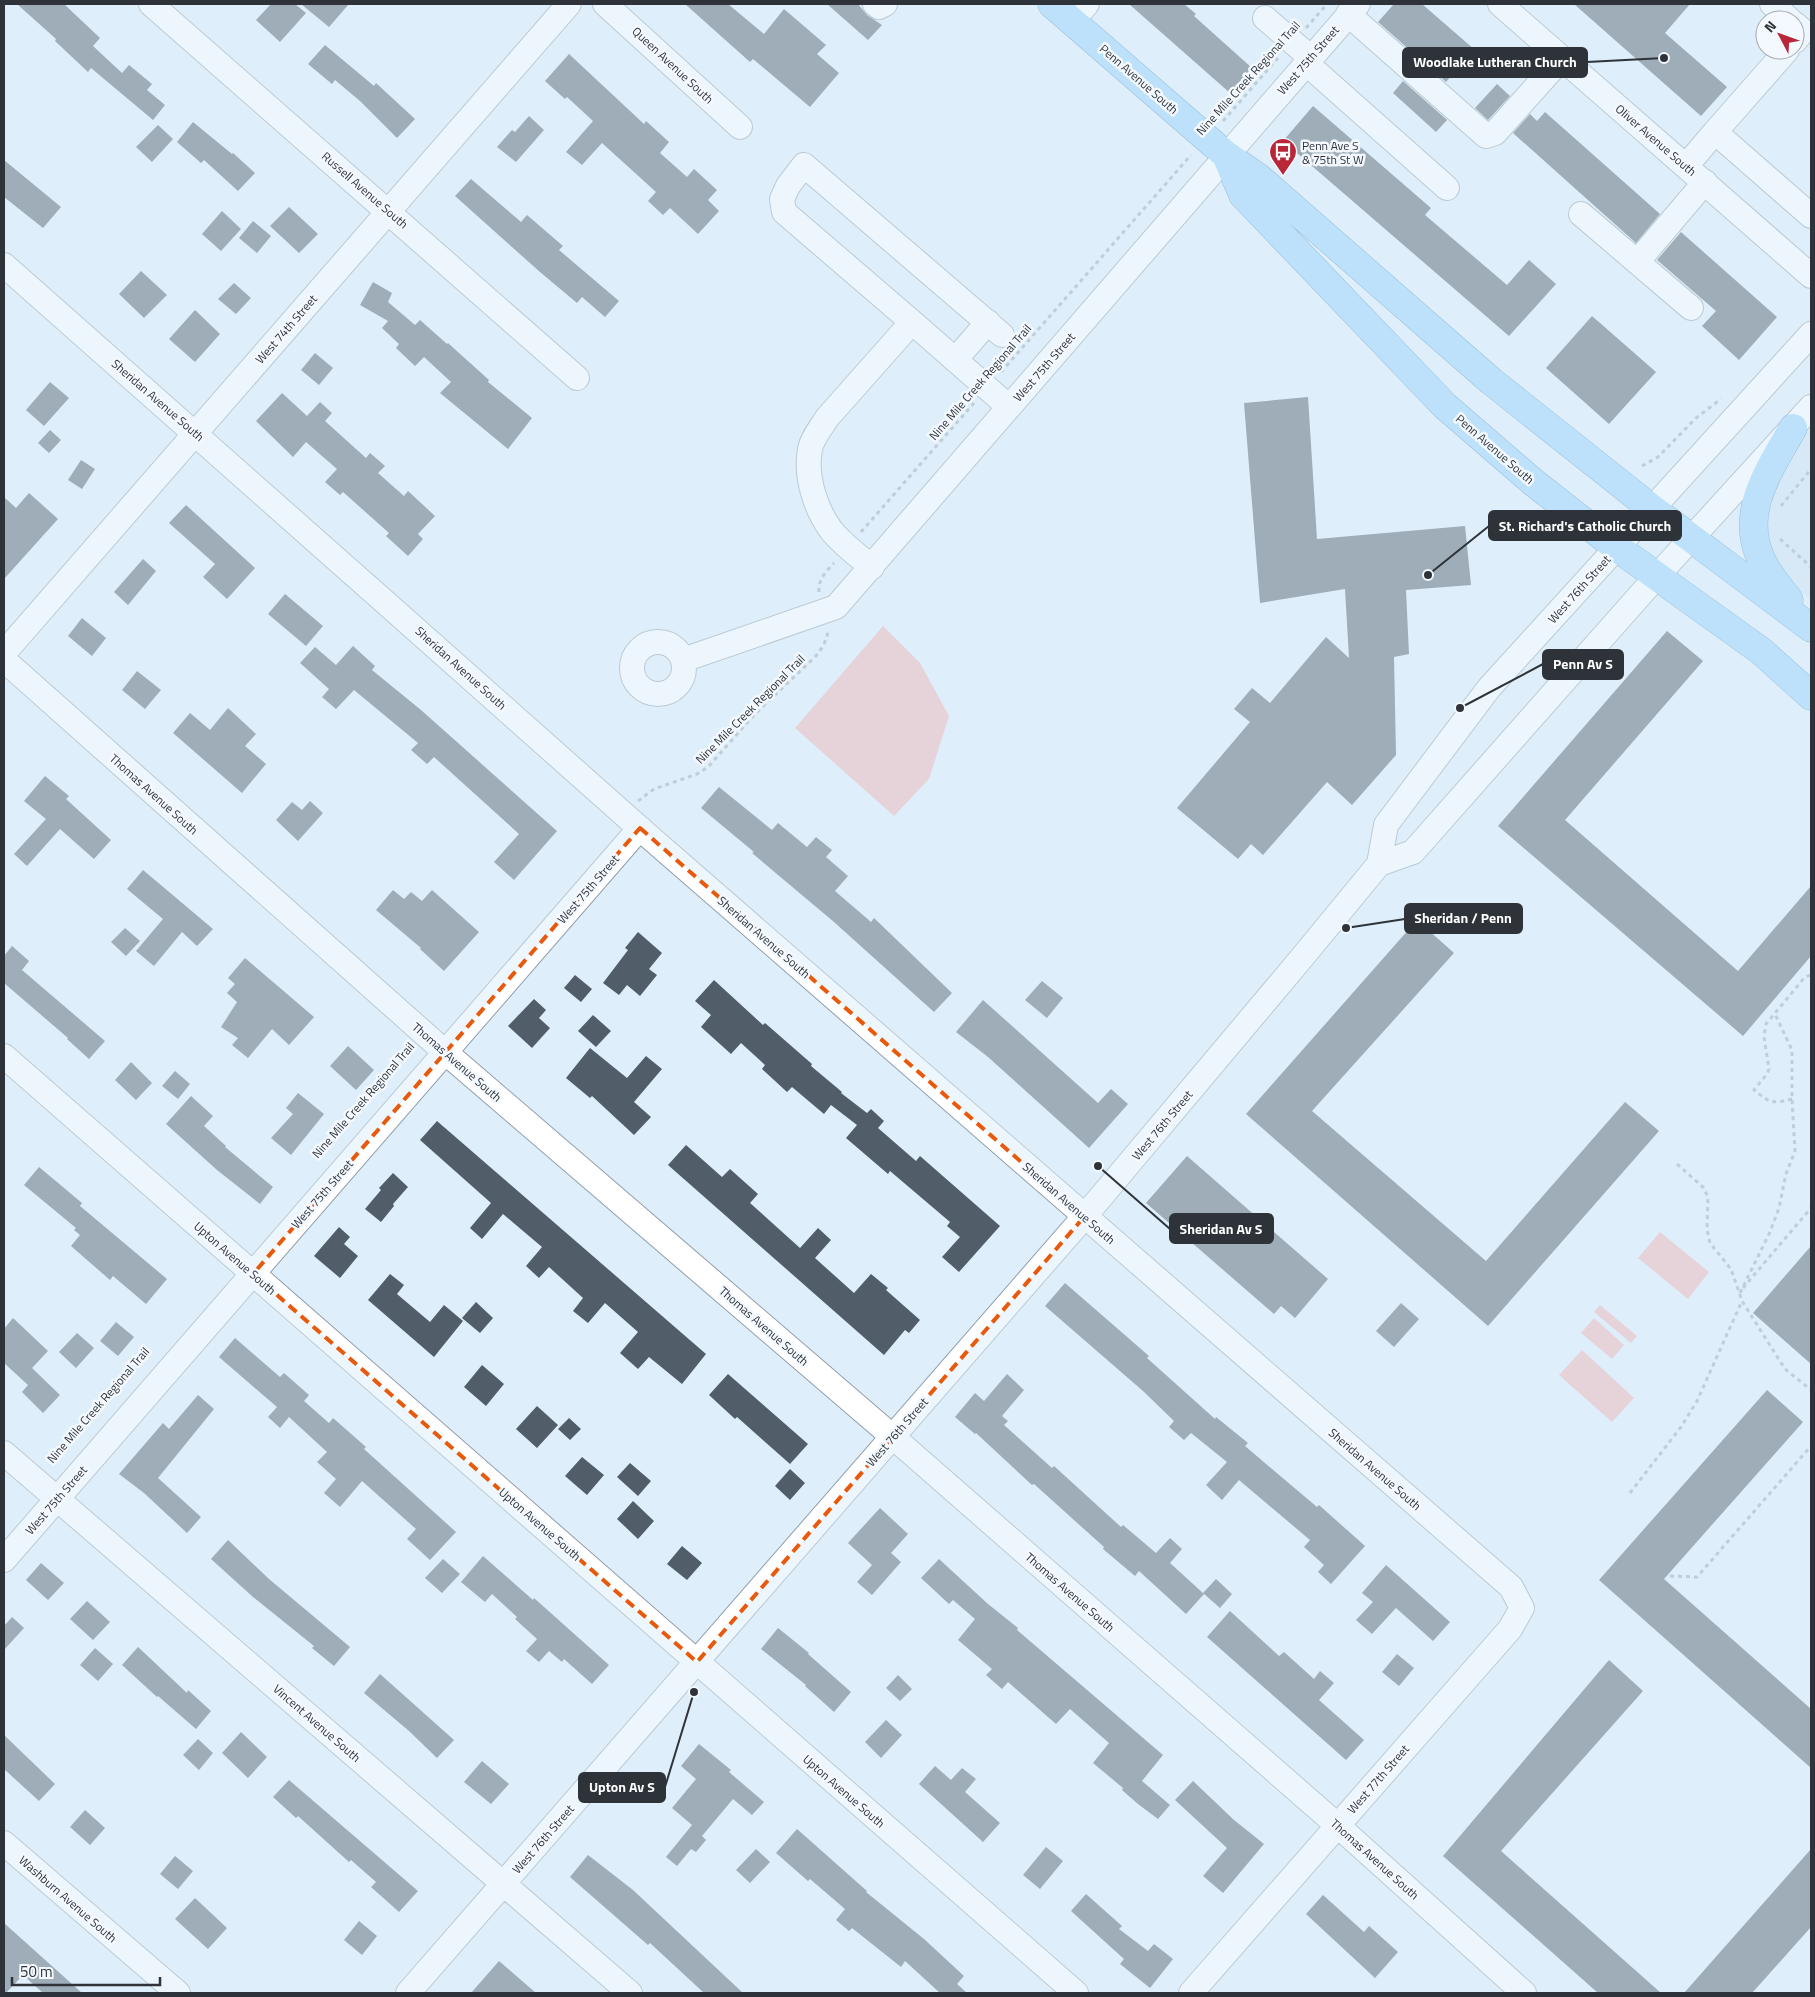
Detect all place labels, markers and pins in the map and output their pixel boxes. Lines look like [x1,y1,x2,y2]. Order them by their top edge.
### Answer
callout: Woodlake Lutheran Church [1403,48,1587,77]
place label: Penn Ave S & 75th St W [1302,136,1364,169]
bus stop icon: Penn Ave S & 75th St W [1268,137,1298,176]
callout: St. Richard's Catholic Church [1489,511,1681,540]
callout: Penn Av S [1543,650,1623,679]
callout: Sheridan / Penn [1405,904,1522,933]
callout: Sheridan Av S [1170,1214,1273,1243]
callout: Upton Av S [579,1773,665,1802]

